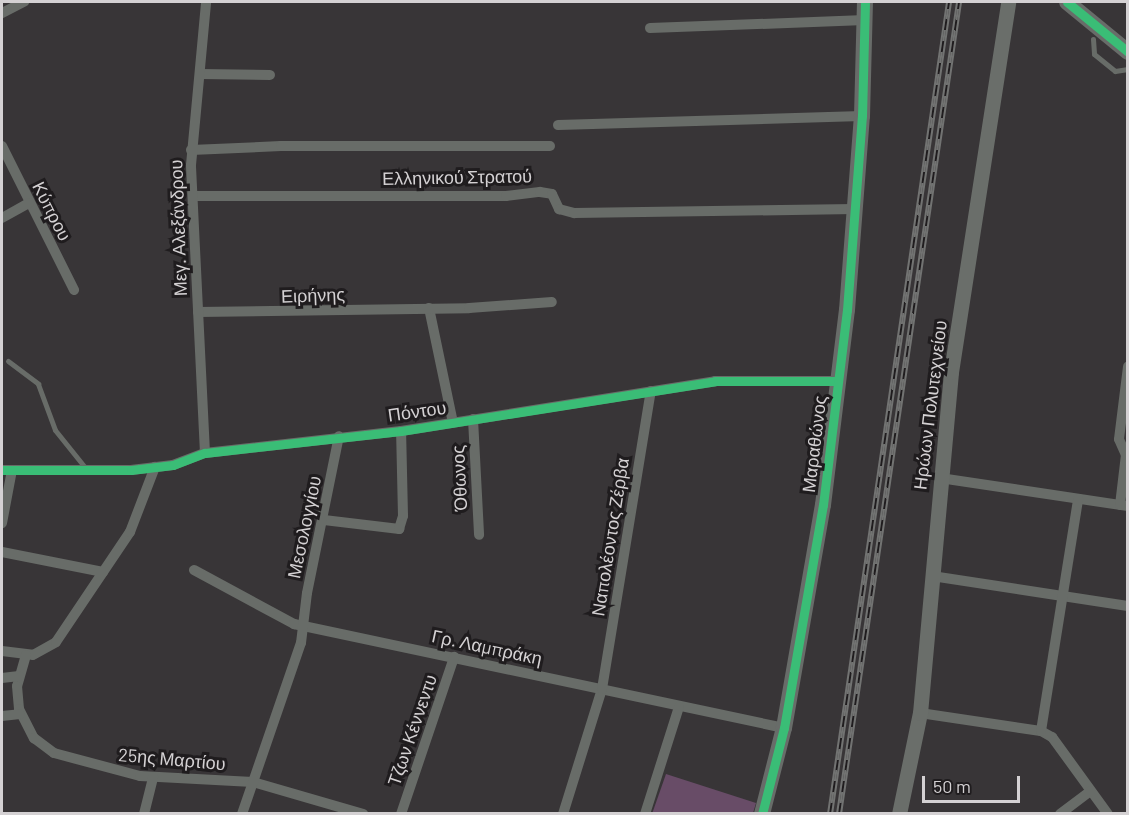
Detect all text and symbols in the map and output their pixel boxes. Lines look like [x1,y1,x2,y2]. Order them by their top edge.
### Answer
street label: Μεγ. Αλεξάνδρου [165,159,191,297]
street label: Ελληνικού Στρατού [382,165,532,189]
street label: Κύπρου [28,178,76,244]
street label: Ειρήνης [281,283,345,307]
street label: Ηρώων Πολυτεχνείου [909,319,951,491]
street label: Μαραθώνος [797,394,831,494]
street label: Πόντου [386,396,448,426]
street label: Όθωνος [446,445,472,511]
street label: Ναπολέοντος Ζέρβα [587,456,633,618]
street label: Μεσολογγίου [283,474,325,580]
street label: Γρ. Λαμπράκη [430,625,544,669]
street label: Τζων Κέννεντυ [383,671,441,789]
street label: 25ης Μαρτίου [117,744,227,774]
scale bar [925,764,1022,802]
text: 50 m [933,775,971,797]

